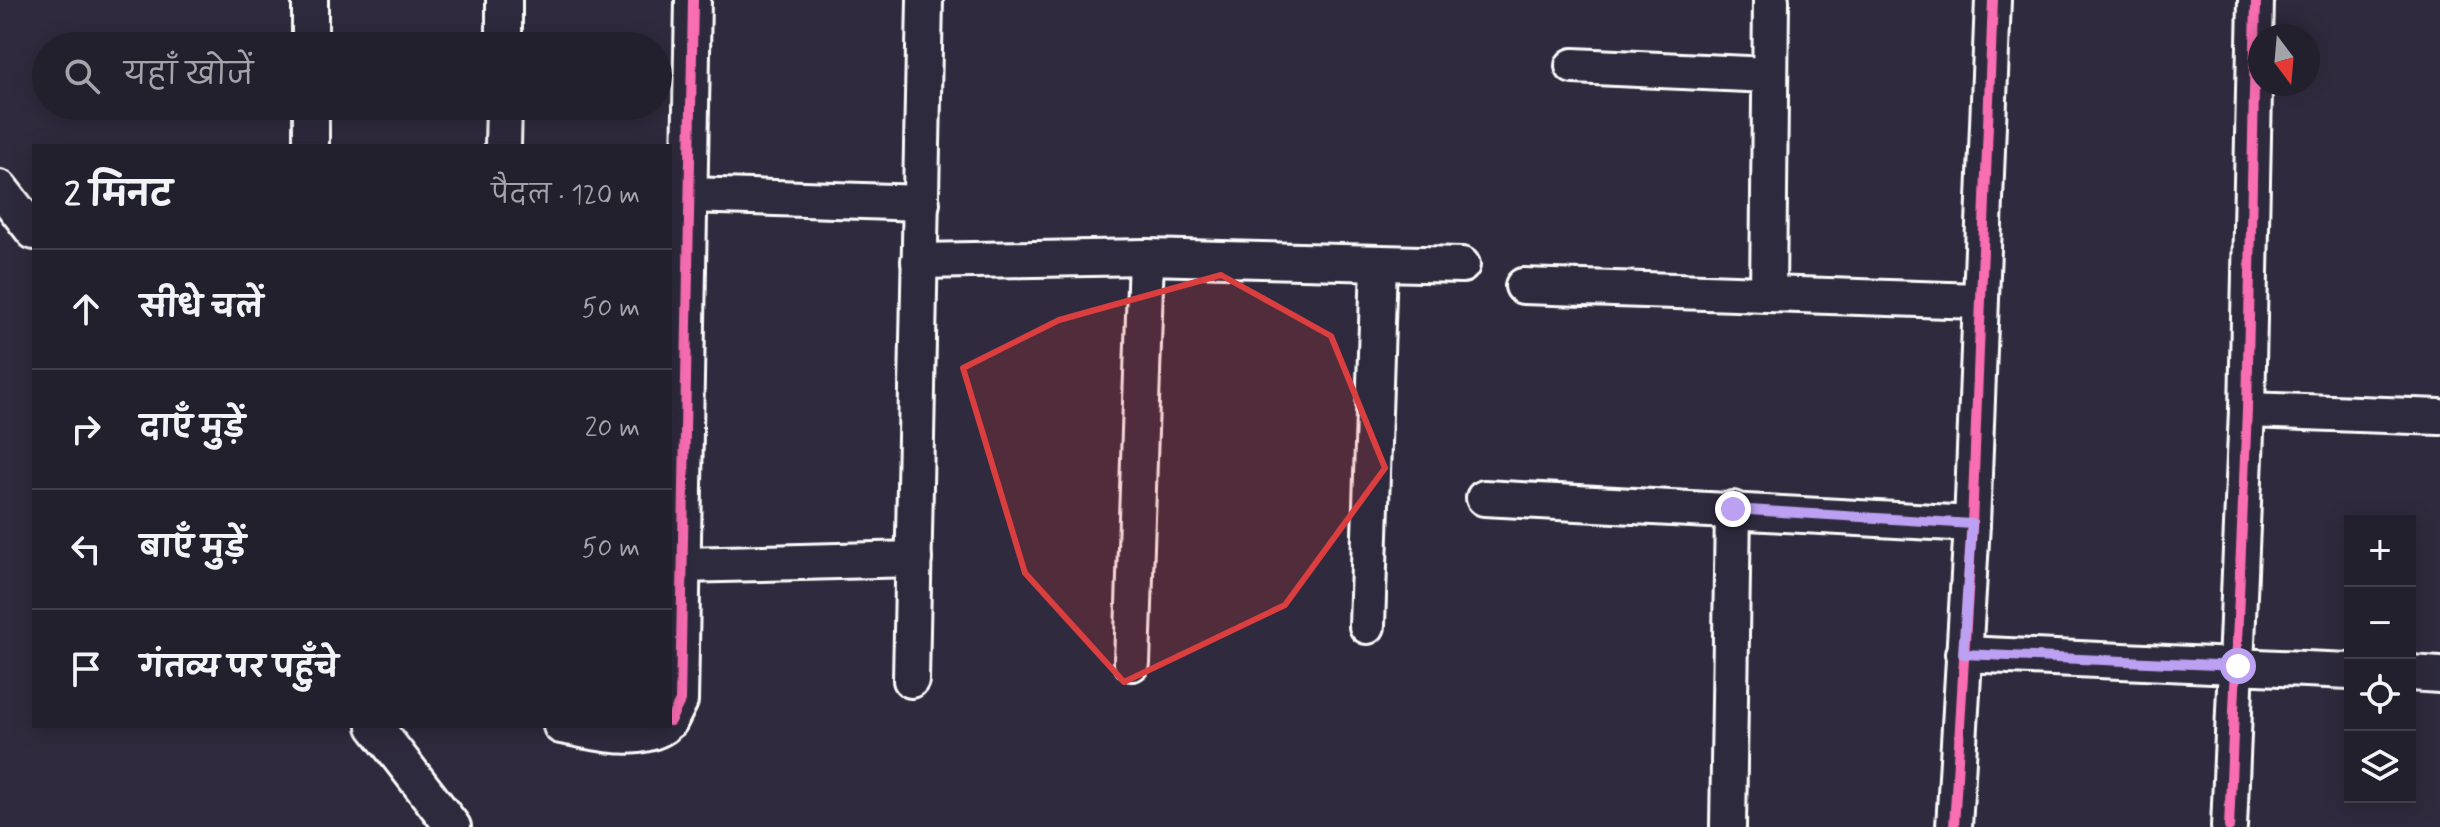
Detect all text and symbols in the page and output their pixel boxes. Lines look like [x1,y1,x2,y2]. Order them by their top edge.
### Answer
north arrow [2248,24,2320,96]
search box [32,32,672,120]
icon: search [60,54,104,98]
text: यहाँ खोजें [124,56,253,95]
text: 2 मिनट [64,173,172,218]
text: पैदल · 120 m [491,179,640,213]
icon: ahead [64,287,108,331]
text: सीधे चलें [140,289,263,328]
text: 50 m [582,292,640,326]
icon: right [64,407,108,451]
text: दाएँ मुड़ें [140,409,245,448]
text: 20 m [585,412,640,446]
route end [1715,491,1751,527]
map controls [2344,515,2416,803]
button: + [2344,515,2416,587]
icon: left [64,527,108,571]
text: बाएँ मुड़ें [140,529,246,568]
text: 50 m [582,532,640,566]
button: − [2344,587,2416,659]
icon: arrive [64,647,108,691]
route start [2220,648,2256,684]
text: गंतव्य पर पहुँचे [140,649,339,688]
button: locate [2344,659,2416,731]
button: layers [2344,731,2416,803]

